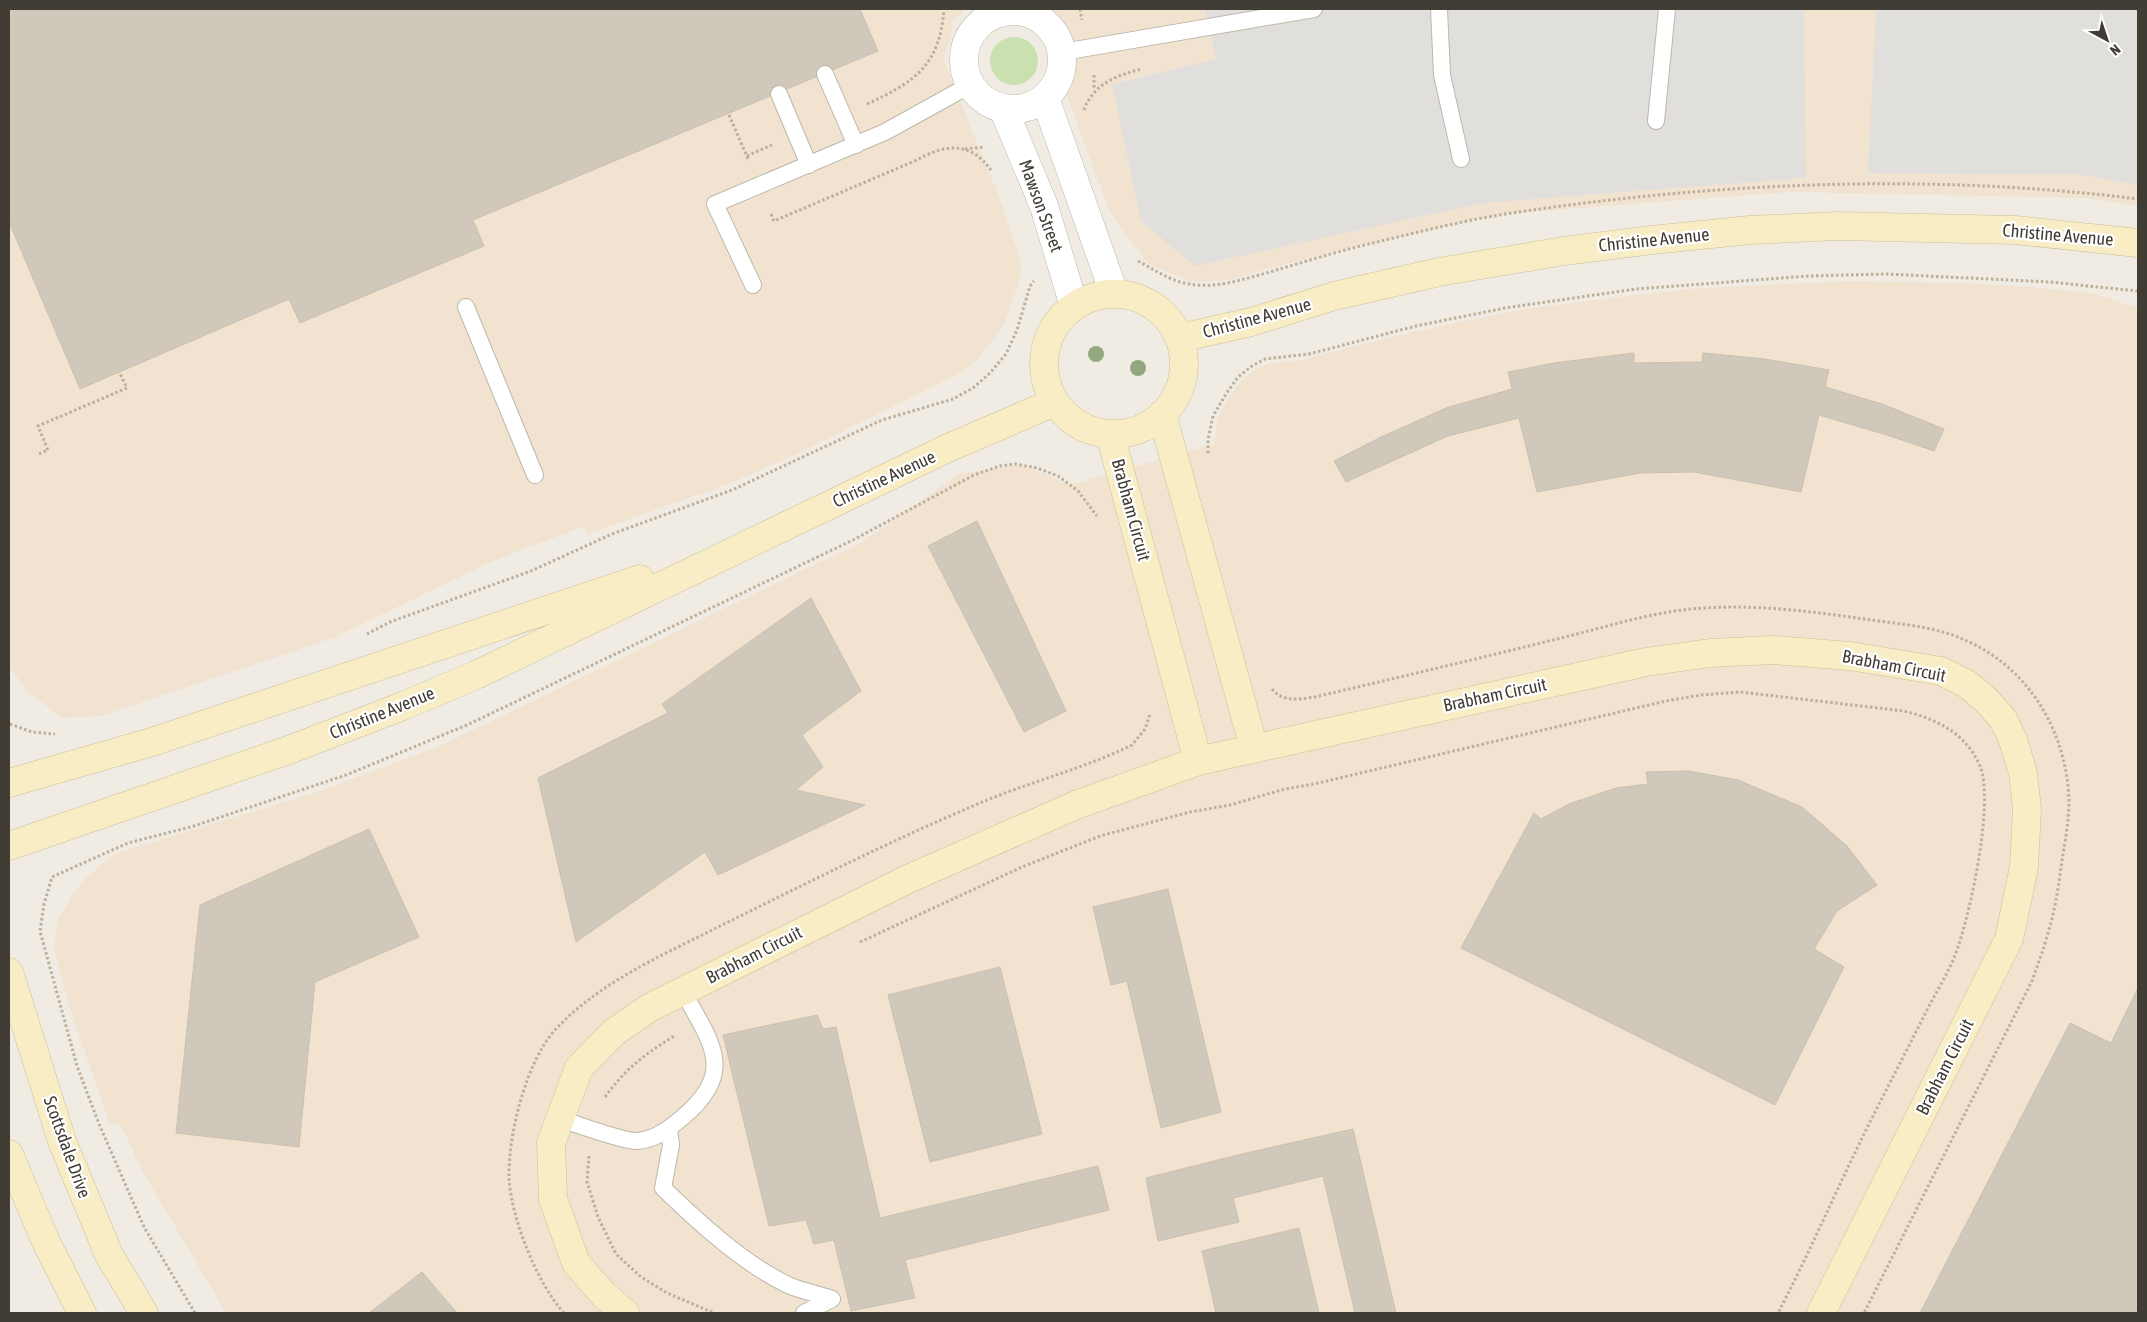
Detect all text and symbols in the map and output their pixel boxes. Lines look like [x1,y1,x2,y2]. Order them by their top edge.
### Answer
north arrow [2082,15,2132,65]
text: N [2107,41,2124,59]
street label: Mawson Street [1015,157,1068,255]
street label: Christine Avenue [2002,219,2114,250]
street label: Christine Avenue [1598,223,1710,256]
street label: Christine Avenue [1200,293,1313,342]
street label: Christine Avenue [829,446,939,512]
street label: Brabham Circuit [1108,456,1155,563]
street label: Brabham Circuit [1840,645,1948,686]
street label: Brabham Circuit [1441,673,1549,716]
street label: Christine Avenue [326,682,437,743]
street label: Brabham Circuit [702,921,805,988]
street label: Brabham Circuit [1911,1015,1978,1118]
street label: Scottsdale Drive [39,1093,96,1200]

